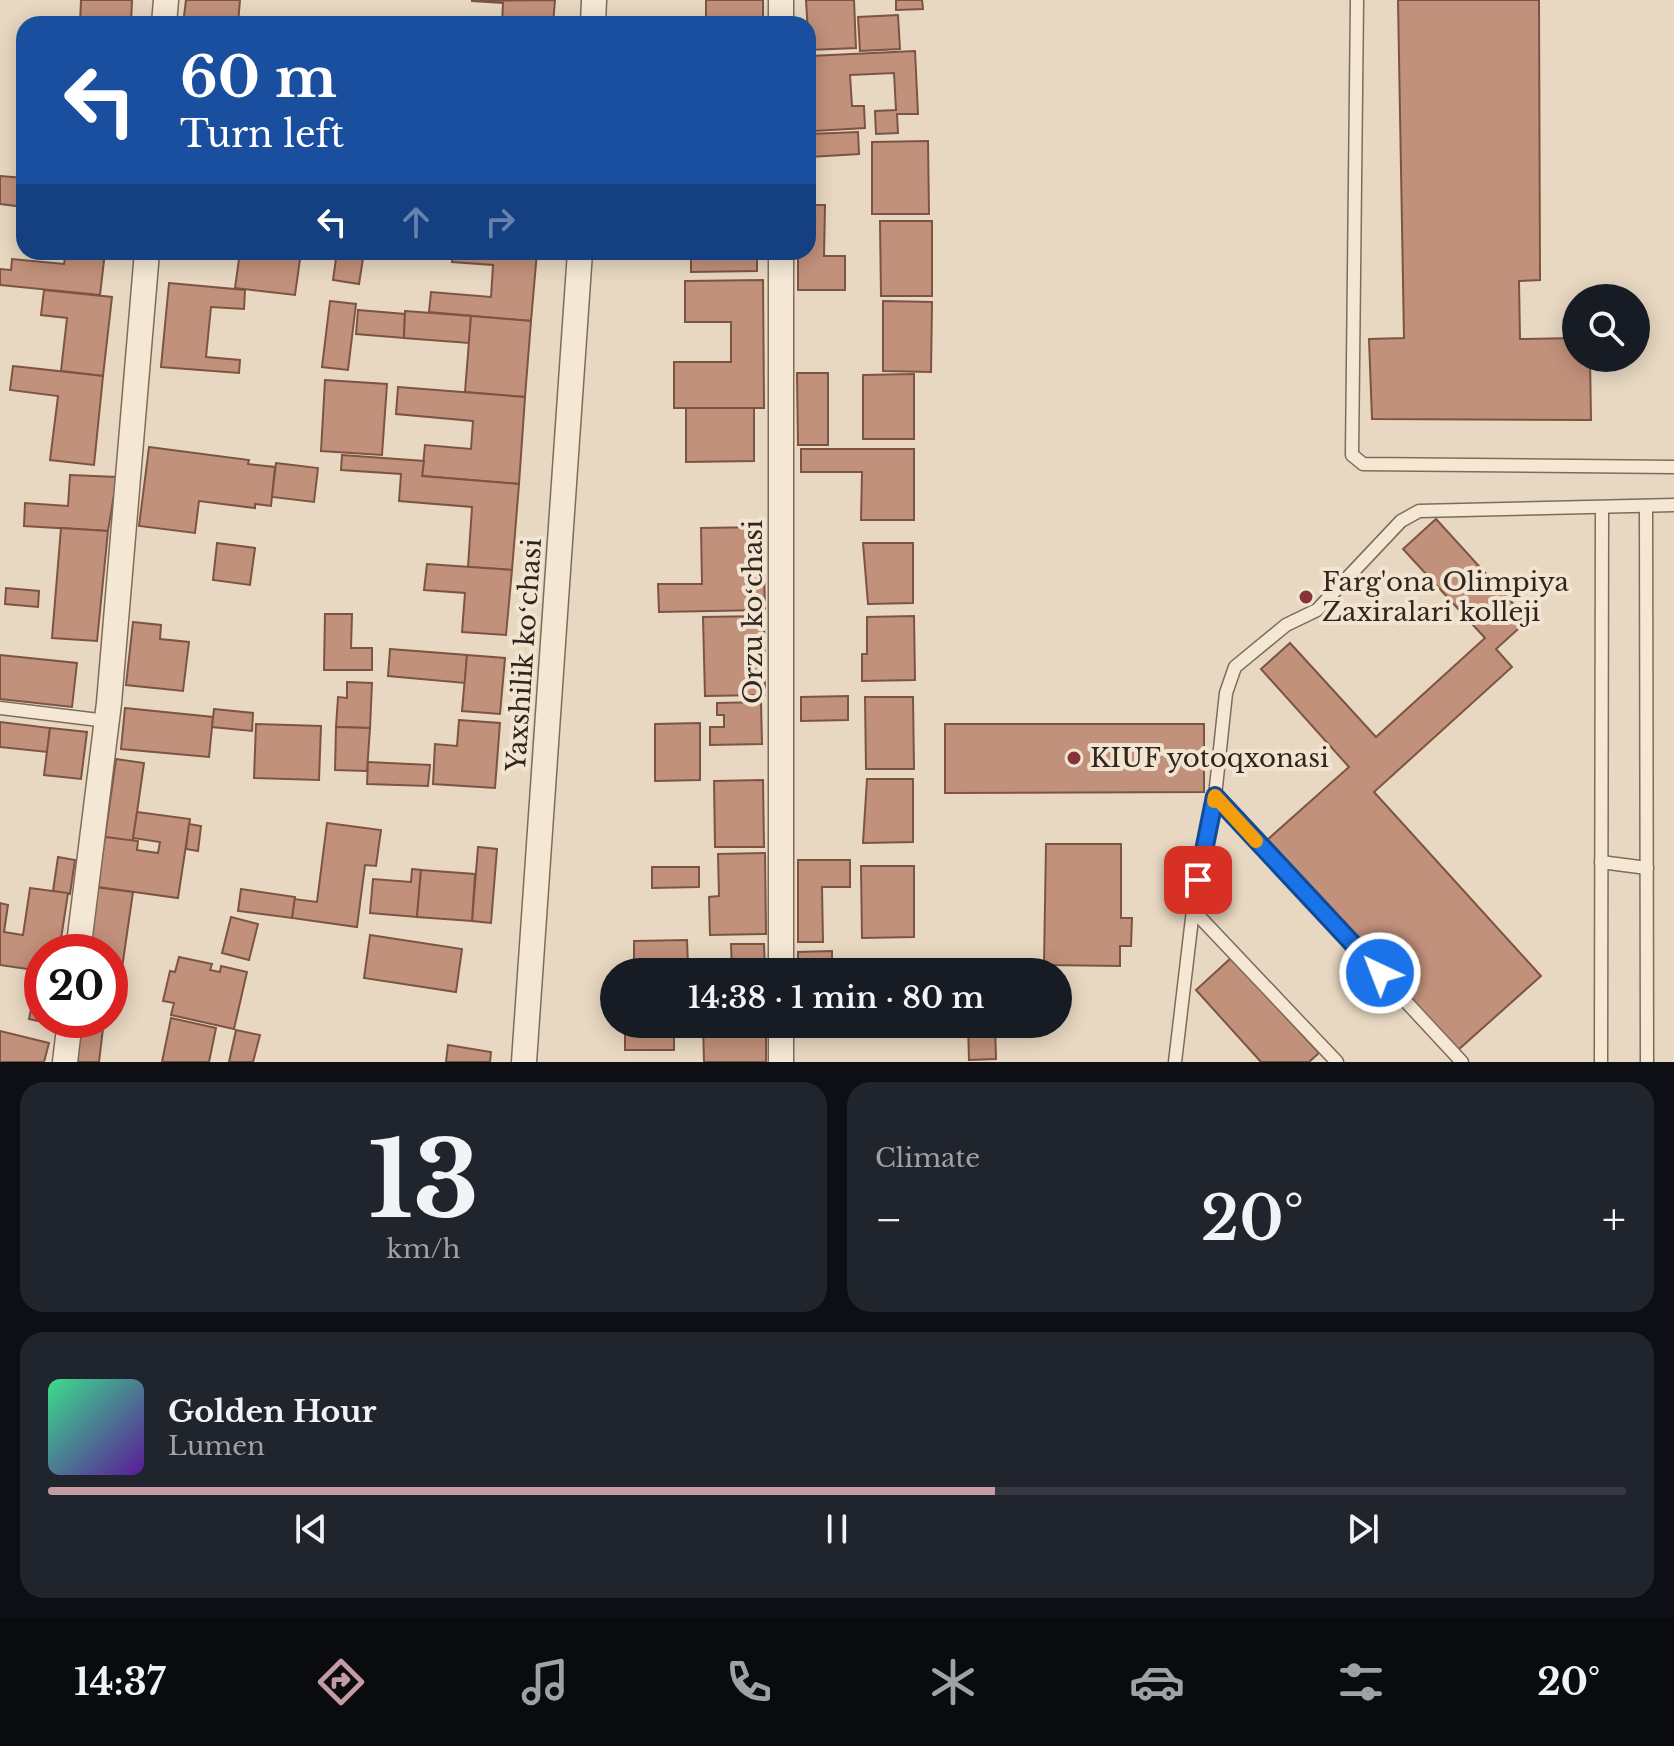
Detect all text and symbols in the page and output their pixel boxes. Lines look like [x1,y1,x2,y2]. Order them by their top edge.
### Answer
text: 60 m [180,43,337,112]
icon: left [48,48,152,152]
text: Turn left [180,112,344,157]
icon: left [310,200,354,244]
icon: ahead [394,200,438,244]
icon: right [478,200,522,244]
map controls [1562,284,1650,372]
button: search [1562,284,1650,372]
street label: Orzu koʻchasi [737,520,769,704]
street label: Yaxshilik koʻchasi [500,537,548,774]
place label: Farg'ona Olimpiya Zaxiralari kolleji [1322,566,1570,628]
marker: Farg'ona Olimpiya Zaxiralari kolleji [1297,588,1315,606]
place label: KIUF yotoqxonasi [1090,742,1329,774]
marker: KIUF yotoqxonasi [1065,749,1083,767]
pin [1164,846,1232,914]
icon: arrive [1176,858,1220,902]
position arrow [1338,931,1422,1015]
speed limit sign: 20 [24,934,128,1038]
text: 14:38 · 1 min · 80 m [688,979,984,1016]
text: 13 [368,1116,479,1245]
text: Climate [875,1142,980,1174]
text: 20° [1201,1182,1304,1256]
text: − [875,1192,903,1247]
text: + [1602,1192,1626,1247]
text: km/h [387,1233,460,1265]
text: Golden Hour [168,1393,377,1430]
text: Lumen [168,1430,265,1462]
icon: previous [289,1507,333,1551]
icon: pause [815,1507,859,1551]
icon: next [1341,1507,1385,1551]
icon: directions [313,1654,369,1710]
icon: music [517,1654,573,1710]
icon: phone [721,1654,777,1710]
icon: climate [925,1654,981,1710]
icon: car [1129,1654,1185,1710]
icon: filters [1333,1654,1389,1710]
text: 14:37 [74,1660,165,1705]
text: 20° [1537,1660,1600,1705]

